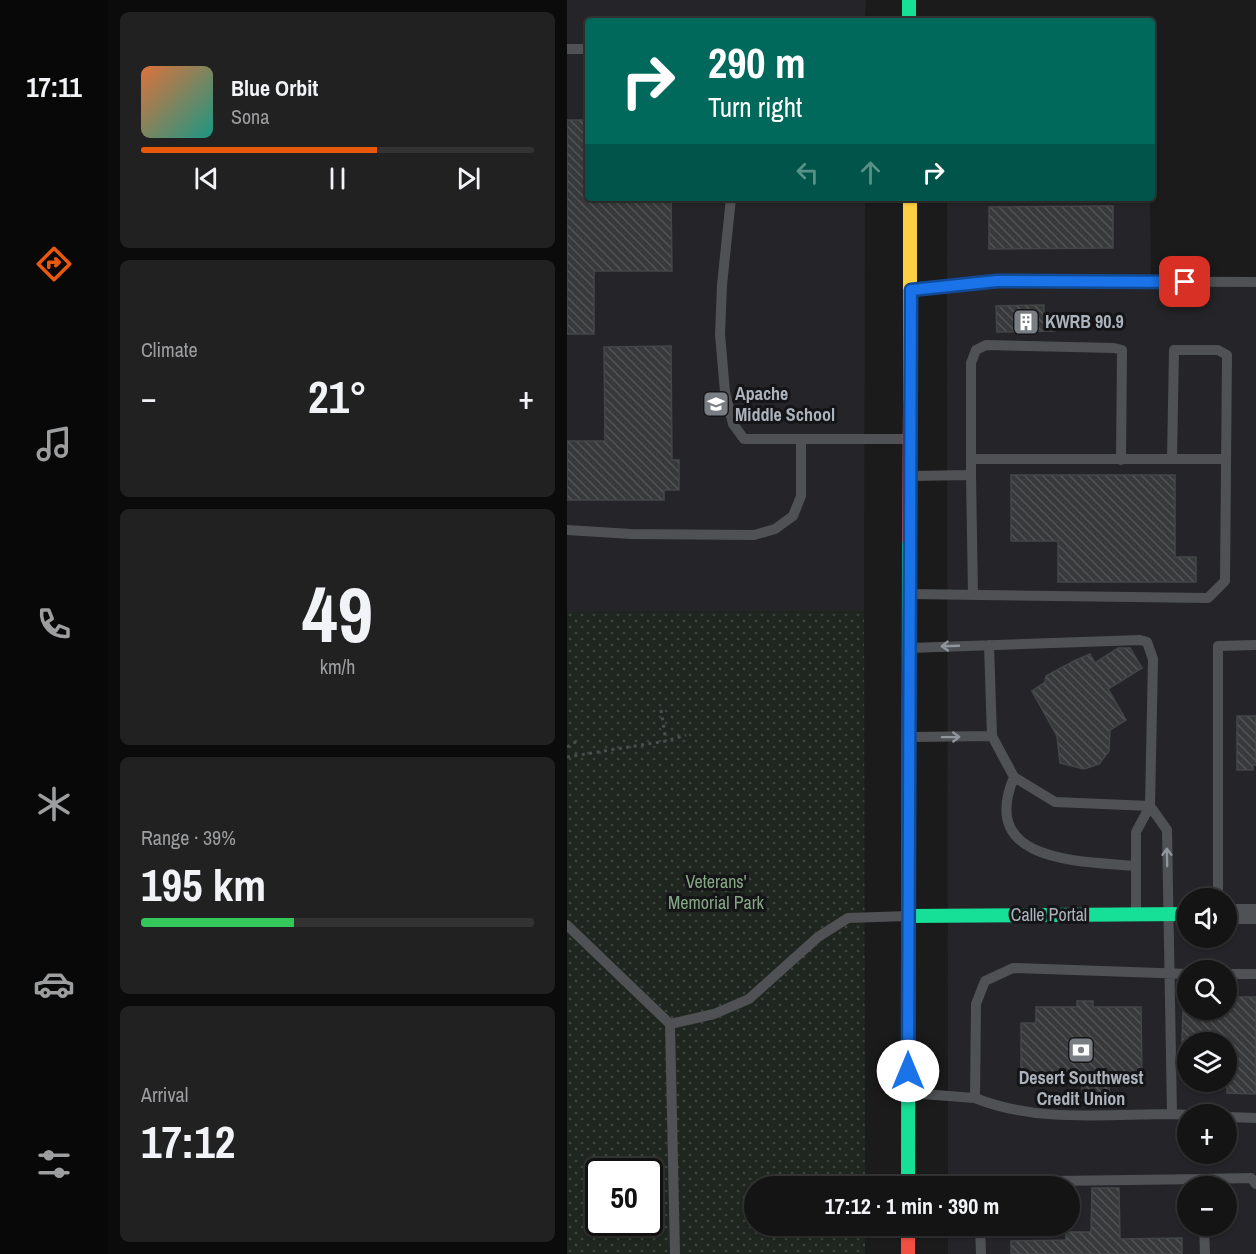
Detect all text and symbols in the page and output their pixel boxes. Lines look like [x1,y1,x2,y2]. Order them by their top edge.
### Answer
text: 290 m [708,35,806,91]
icon: right [609,42,687,120]
text: 17:11 [26,69,82,105]
text: Blue Orbit [231,73,318,103]
text: Turn right [708,89,802,125]
text: Sona [231,103,269,130]
icon: left [791,156,824,189]
icon: ahead [854,156,887,189]
icon: right [917,156,950,189]
icon: previous [190,162,223,195]
icon: pause [321,162,354,195]
icon: next [452,162,485,195]
icon: directions [33,243,75,285]
pin [1159,256,1210,307]
icon: arrive [1168,265,1201,298]
building icon: KWRB 90.9 [1011,307,1041,337]
place label: KWRB 90.9 [1045,309,1124,334]
text: Climate [141,336,198,363]
text: 21° [308,366,367,427]
text: − [141,375,157,419]
text: + [518,375,534,419]
place label: Apache Middle School [735,381,835,427]
school or university icon: Apache Middle School [701,389,731,419]
icon: music [33,423,75,465]
text: 49 [302,561,373,666]
icon: phone [33,603,75,645]
one-way arrow [940,641,960,652]
text: km/h [320,653,355,680]
one-way arrow [940,731,960,743]
icon: climate [33,783,75,825]
text: Range · 39% [141,824,236,851]
one-way arrow [1162,848,1173,868]
text: 195 km [141,854,266,915]
park label: Veterans' Memorial Park [668,869,765,915]
map controls [1177,888,1237,1236]
button: sound [1177,888,1237,948]
street label: Calle Portal [1011,902,1087,927]
button: search [1177,960,1237,1020]
icon: car [33,963,75,1005]
button: layers [1177,1032,1237,1092]
bank icon: Desert Southwest Credit Union [1066,1035,1096,1065]
position arrow [876,1039,940,1103]
place label: Desert Southwest Credit Union [1019,1065,1143,1111]
text: Arrival [141,1081,188,1108]
button: + [1177,1104,1237,1164]
text: 17:12 [141,1111,235,1172]
icon: filters [33,1143,75,1185]
speed limit sign: 50 [585,1158,663,1236]
button: − [1177,1176,1237,1236]
text: 17:12 · 1 min · 390 m [825,1191,999,1221]

